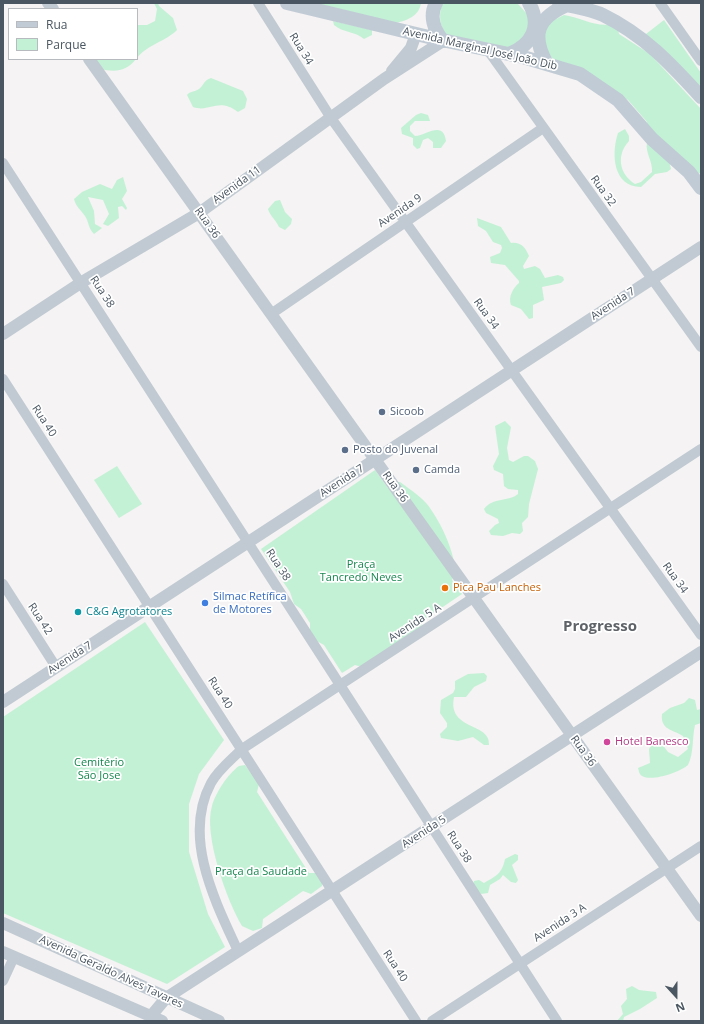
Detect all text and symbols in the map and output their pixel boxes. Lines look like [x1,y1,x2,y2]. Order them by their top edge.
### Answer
legend [8,8,138,60]
text: Rua [46,16,67,33]
street label: Avenida Marginal José João Dib [401,25,559,73]
street label: Rua 34 [286,31,316,67]
text: Parque [46,36,86,53]
street label: Avenida 11 [210,163,264,207]
street label: Rua 32 [587,173,619,209]
street label: Avenida 9 [376,192,424,230]
street label: Rua 36 [192,205,222,241]
street label: Rua 38 [87,274,117,310]
street label: Avenida 7 [588,285,638,323]
street label: Rua 34 [470,296,502,332]
street label: Rua 40 [29,403,59,439]
place label: Sicoob [390,405,424,419]
marker: Sicoob [377,407,387,417]
place label: Posto do Juvenal [353,443,438,457]
marker: Posto do Juvenal [340,445,350,455]
street label: Avenida 7 [317,462,367,500]
place label: Camda [424,463,460,477]
marker: Camda [411,465,421,475]
street label: Rua 36 [379,469,411,505]
street label: Rua 38 [263,547,293,583]
park label: Praça Tancredo Neves [320,558,402,584]
street label: Rua 34 [659,560,691,596]
place label: Pica Pau Lanches [453,581,541,595]
marker: Pica Pau Lanches [440,583,450,593]
place label: Silmac Retífica de Motores [213,590,287,616]
marker: Silmac Retífica de Motores [200,598,210,608]
street label: Rua 42 [25,601,55,637]
street label: Avenida 5 A [386,601,444,645]
place label: C&G Agrotatores [86,605,172,619]
marker: C&G Agrotatores [73,607,83,617]
district label: Progresso [563,618,637,636]
street label: Avenida 7 [45,639,95,677]
street label: Rua 40 [205,675,235,711]
street label: Rua 36 [567,733,599,769]
place label: Hotel Banesco [615,735,689,749]
marker: Hotel Banesco [602,737,612,747]
park label: Cemitério São Jose [74,756,124,782]
street label: Avenida 5 [399,813,449,851]
street label: Rua 38 [444,829,474,865]
park label: Praça da Saudade [215,865,307,879]
street label: Avenida 3 A [531,901,589,945]
street label: Avenida Geraldo Alves Tavares [37,933,185,1011]
street label: Rua 40 [380,948,410,984]
north arrow [656,976,696,1016]
text: N [674,999,687,1016]

